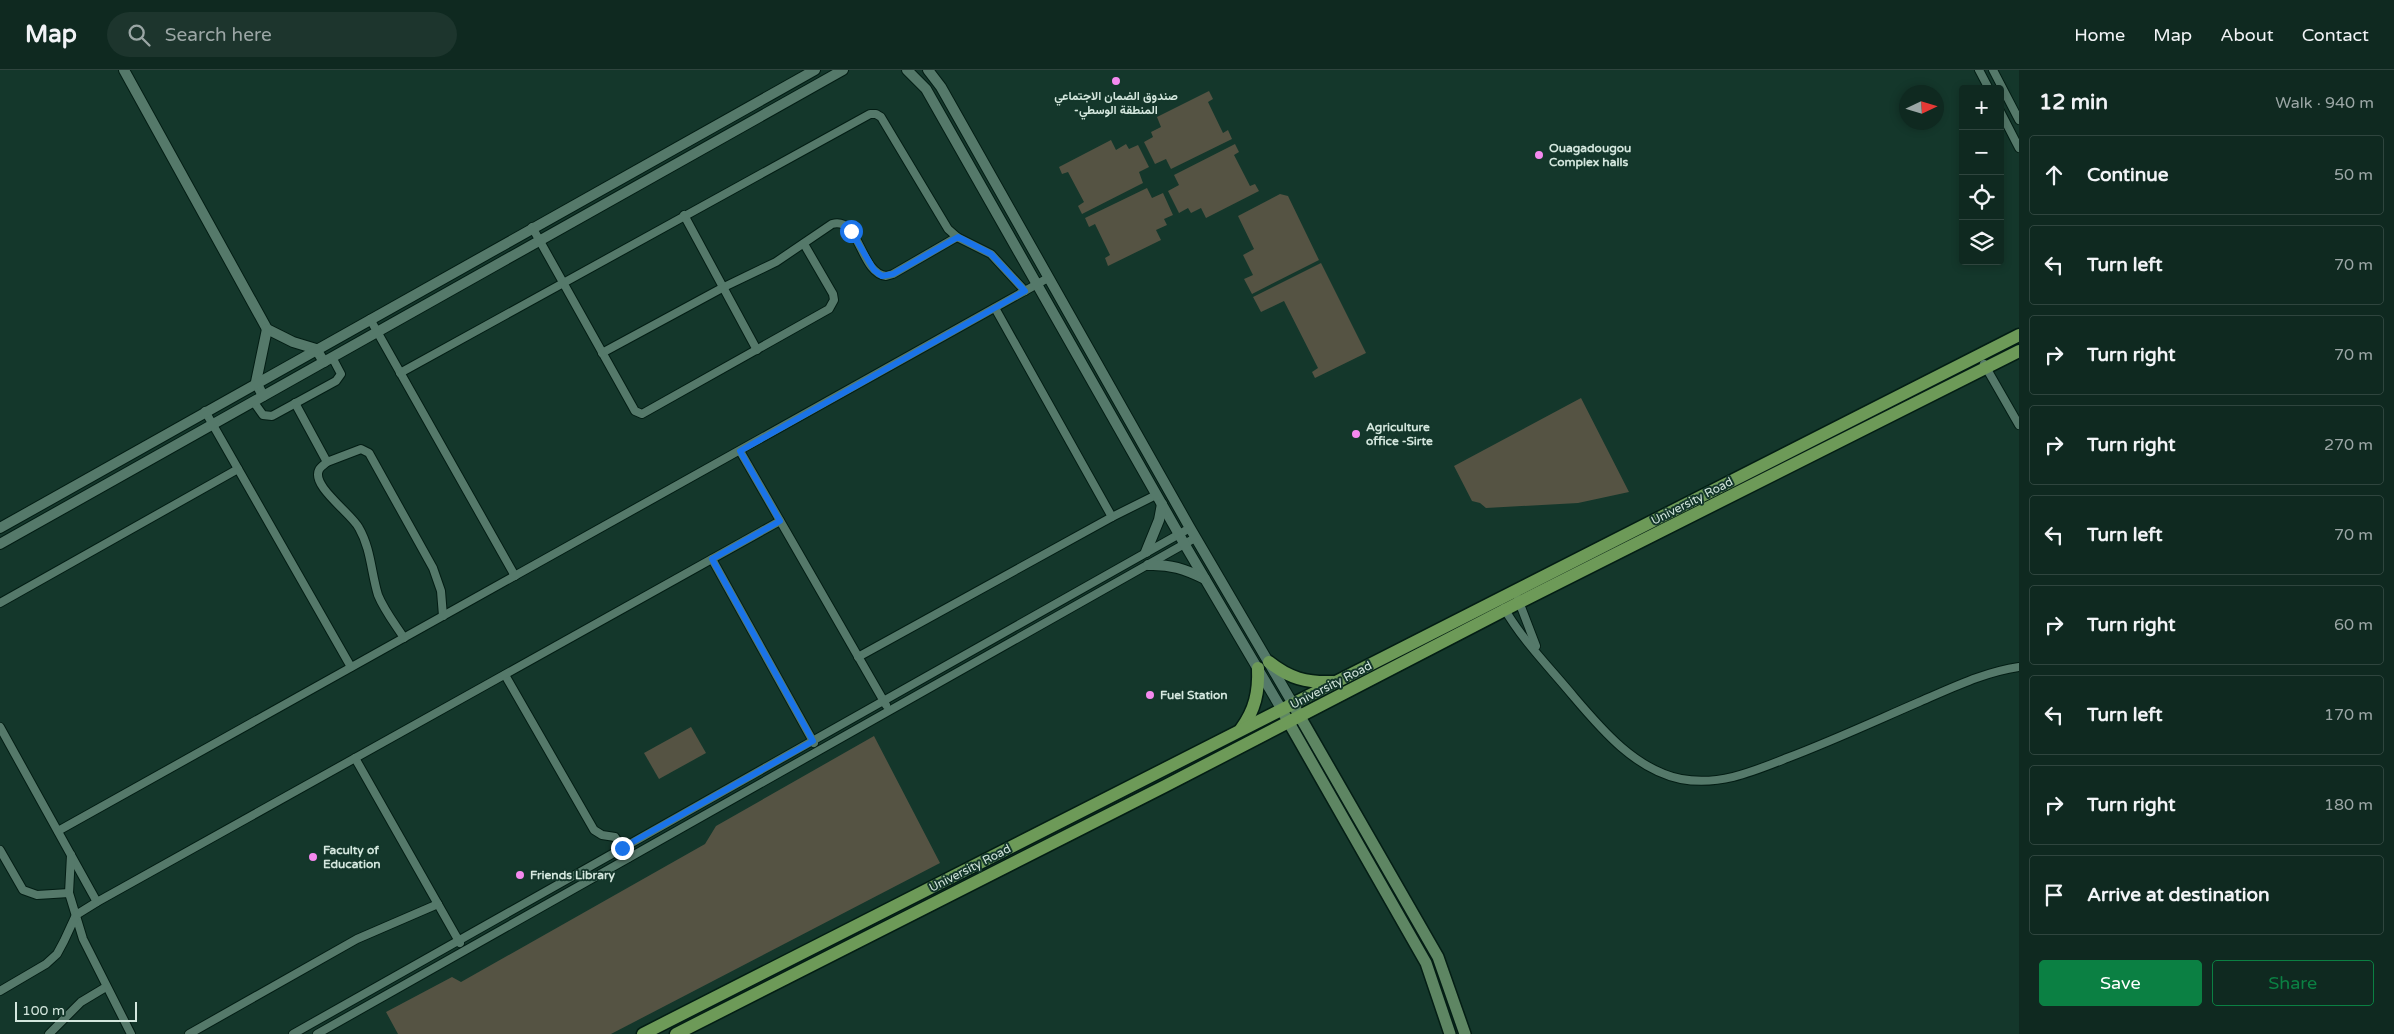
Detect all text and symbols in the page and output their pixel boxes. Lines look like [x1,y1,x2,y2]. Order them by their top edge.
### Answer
search box [107,12,457,57]
text: Map [25,20,77,49]
icon: search [125,21,153,49]
text: Search here [165,24,272,46]
text: Home [2074,24,2125,46]
text: Map [2153,24,2192,46]
text: About [2220,24,2274,46]
text: Contact [2302,24,2369,46]
marker: صندوق الضمان الاجتماعي -المنطقة الوسطي [1110,75,1122,87]
north arrow [1899,85,1944,130]
map controls [1959,85,2004,265]
button: + [1959,85,2004,130]
place label: صندوق الضمان الاجتماعي -المنطقة الوسطي [1054,89,1178,120]
text: 12 min [2039,90,2108,115]
text: Walk · 940 m [2275,93,2374,113]
button: − [1959,130,2004,175]
place label: Ouagadougou Complex halls [1549,141,1631,170]
marker: Ouagadougou Complex halls [1533,149,1545,161]
icon: ahead [2040,161,2068,189]
text: Continue [2087,164,2169,186]
text: 50 m [2334,165,2373,185]
button: locate [1959,175,2004,220]
route start [840,220,863,243]
button: layers [1959,220,2004,265]
icon: left [2040,251,2068,279]
text: Turn left [2087,254,2163,276]
text: 70 m [2334,255,2373,275]
icon: right [2040,341,2068,369]
text: Turn right [2087,344,2175,366]
text: 70 m [2334,345,2373,365]
place label: Agriculture office -Sirte [1366,420,1433,448]
marker: Agriculture office -Sirte [1350,428,1362,440]
icon: right [2040,431,2068,459]
text: Turn right [2087,434,2175,456]
text: 270 m [2324,435,2373,455]
street label: University Road [1649,474,1735,528]
icon: left [2040,521,2068,549]
text: Turn left [2087,524,2163,546]
text: 70 m [2334,525,2373,545]
icon: right [2040,611,2068,639]
text: Turn right [2087,614,2175,636]
text: 60 m [2334,615,2373,635]
street label: University Road [1288,658,1374,712]
place label: Fuel Station [1160,688,1228,702]
marker: Fuel Station [1144,689,1156,701]
icon: left [2040,701,2068,729]
text: Turn left [2087,704,2163,726]
text: 170 m [2324,705,2373,725]
icon: right [2040,791,2068,819]
text: Turn right [2087,794,2175,816]
text: 180 m [2324,795,2373,815]
route end [611,837,634,860]
street label: University Road [927,841,1013,895]
place label: Faculty of Education [323,843,381,871]
marker: Faculty of Education [307,851,319,863]
place label: Friends Library [530,868,616,883]
marker: Friends Library [514,869,526,881]
icon: arrive [2040,881,2068,909]
text: Arrive at destination [2087,884,2270,906]
button: Save [2039,960,2202,1006]
button: Share [2212,960,2374,1006]
scale bar [15,999,138,1022]
text: 100 m [22,1002,65,1019]

